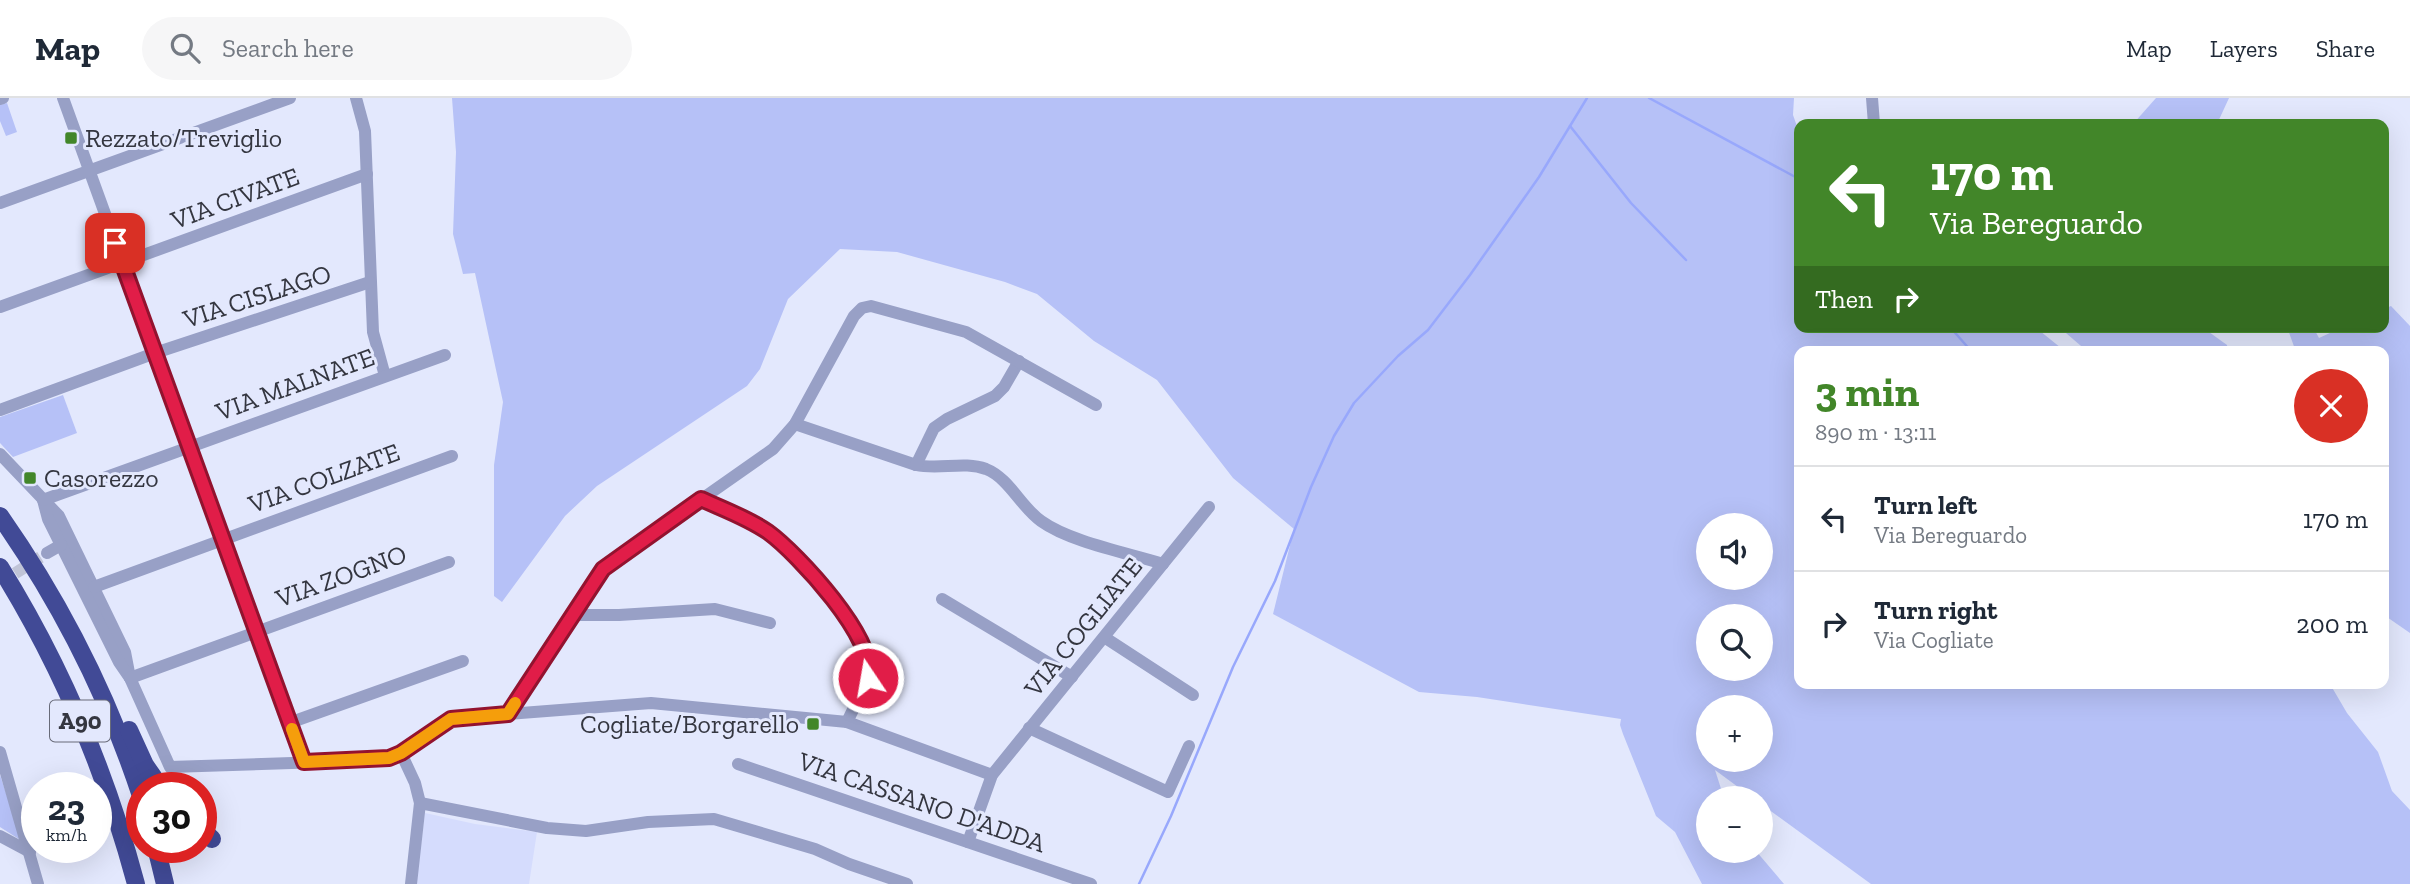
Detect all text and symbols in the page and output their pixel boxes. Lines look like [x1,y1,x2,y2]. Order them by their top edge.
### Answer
search box [142,17,632,80]
text: Map [35,29,100,68]
icon: search [166,29,204,67]
text: Search here [222,32,354,64]
text: Map [2126,34,2172,63]
text: Layers [2210,34,2278,63]
text: Share [2316,34,2375,63]
place label: Rezzato/Treviglio [85,122,282,154]
marker: Rezzato/Treviglio [63,130,79,146]
text: 170 m [1930,144,2053,203]
icon: left [1815,147,1906,238]
street label: VIA CIVATE [166,160,303,236]
text: Via Bereguardo [1930,204,2143,242]
pin [85,213,145,273]
icon: arrive [96,224,134,262]
street label: VIA CISLAGO [178,257,335,335]
icon: right [1887,280,1925,318]
text: Then [1815,283,1873,315]
street label: VIA MALNATE [210,340,379,428]
text: 3 min [1815,366,1920,417]
button: close [2294,369,2368,443]
text: 890 m · 13:11 [1815,418,1936,446]
street label: VIA COLZATE [243,436,404,520]
place label: Casorezzo [44,462,159,494]
marker: Casorezzo [22,470,38,486]
text: Turn left [1874,489,1977,521]
icon: left [1815,500,1853,538]
text: 170 m [2303,503,2368,535]
map controls [1696,513,1773,863]
button: sound [1696,513,1773,590]
text: Via Bereguardo [1874,521,2027,549]
street label: VIA ZOGNO [270,538,411,615]
street label: VIA COGLIATE [1016,551,1149,704]
text: Turn right [1874,594,1997,626]
button: search [1696,604,1773,681]
icon: right [1815,605,1853,643]
text: 200 m [2296,608,2368,640]
text: Via Cogliate [1874,626,1994,654]
position arrow [831,641,905,715]
button: + [1696,695,1773,772]
road number: A90 [50,700,110,742]
place label: Cogliate/Borgarello [580,708,799,740]
marker: Cogliate/Borgarello [805,716,821,732]
street label: VIA CASSANO D'ADDA [793,744,1051,860]
speed limit sign: 30 [126,772,217,863]
button: − [1696,786,1773,863]
text: 23 [48,787,85,829]
text: km/h [46,824,87,846]

